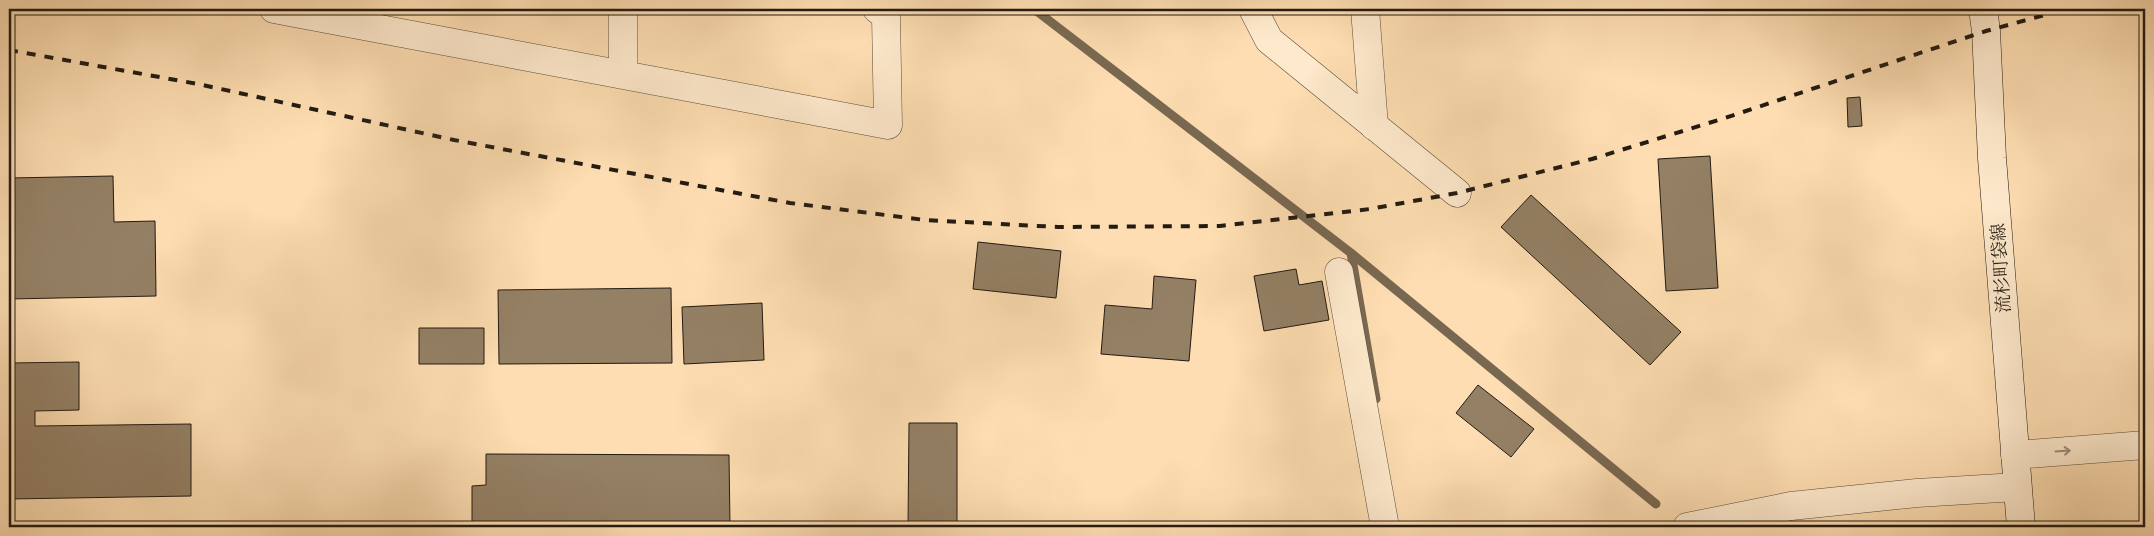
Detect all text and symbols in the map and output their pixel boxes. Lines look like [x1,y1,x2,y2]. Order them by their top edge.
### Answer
street label: 流杉町袋線 [1988,222,2014,314]
one-way arrow [2055,446,2071,456]

